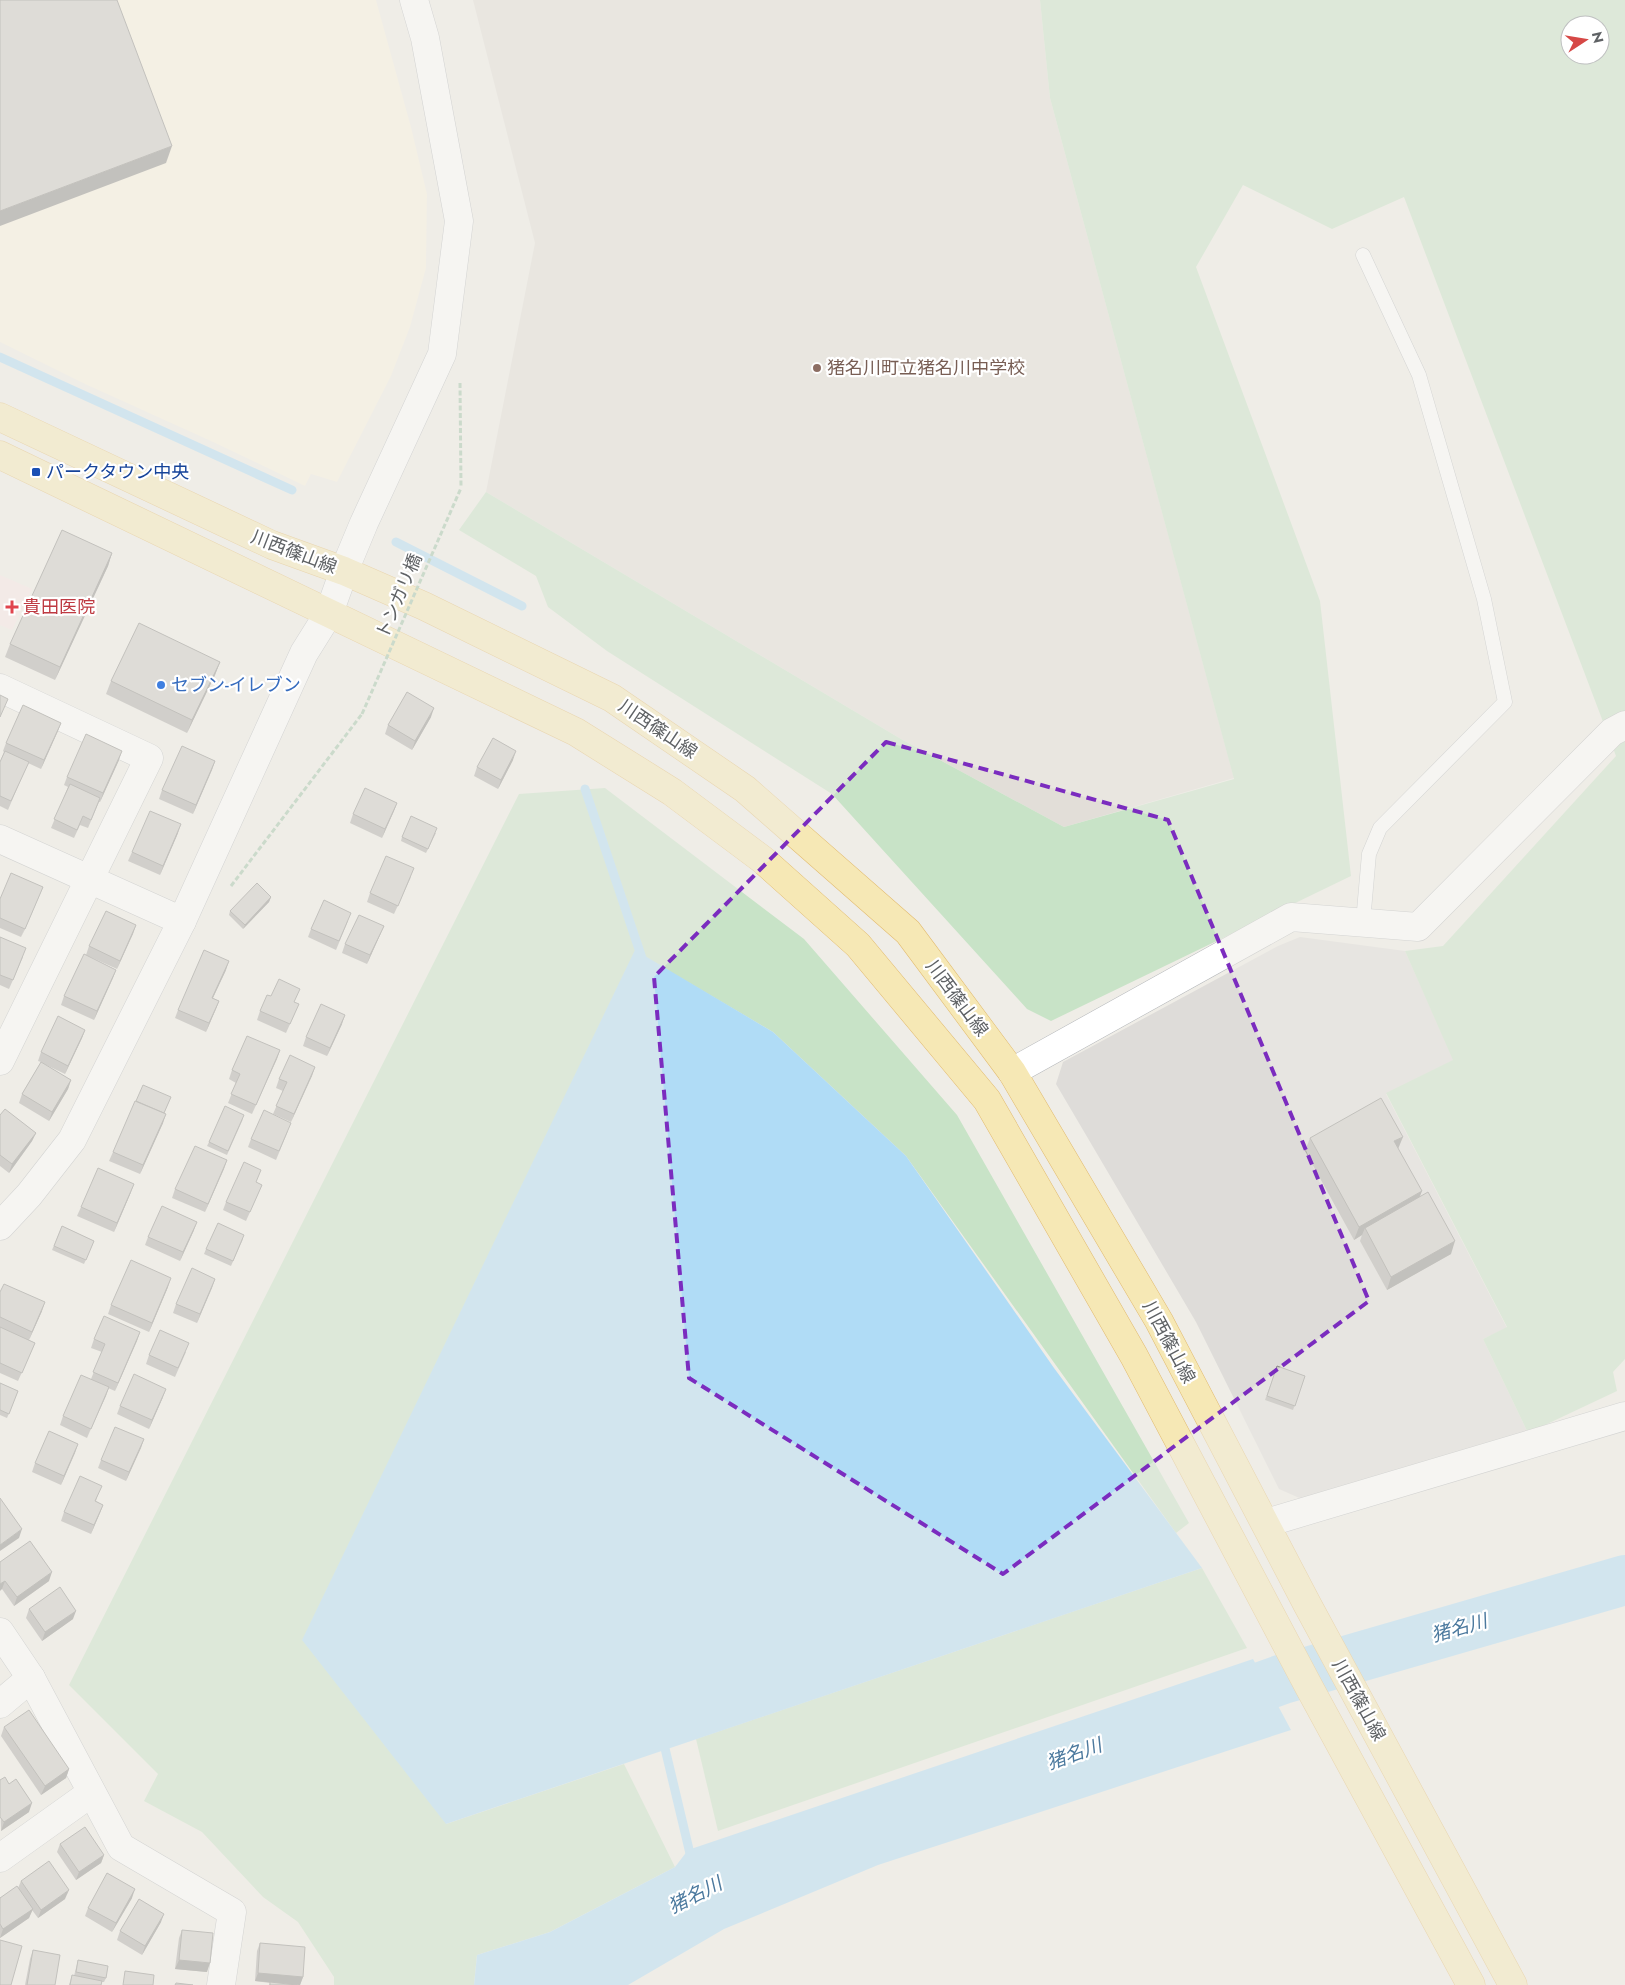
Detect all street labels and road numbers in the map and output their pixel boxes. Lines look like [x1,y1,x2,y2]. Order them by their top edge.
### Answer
street label: 川西篠山線 [247,524,341,580]
street label: トンガリ橋 [369,549,429,643]
street label: 川西篠山線 [613,693,703,765]
street label: 川西篠山線 [920,954,994,1042]
street label: 川西篠山線 [1136,1296,1202,1388]
street label: 川西篠山線 [1326,1654,1392,1746]

